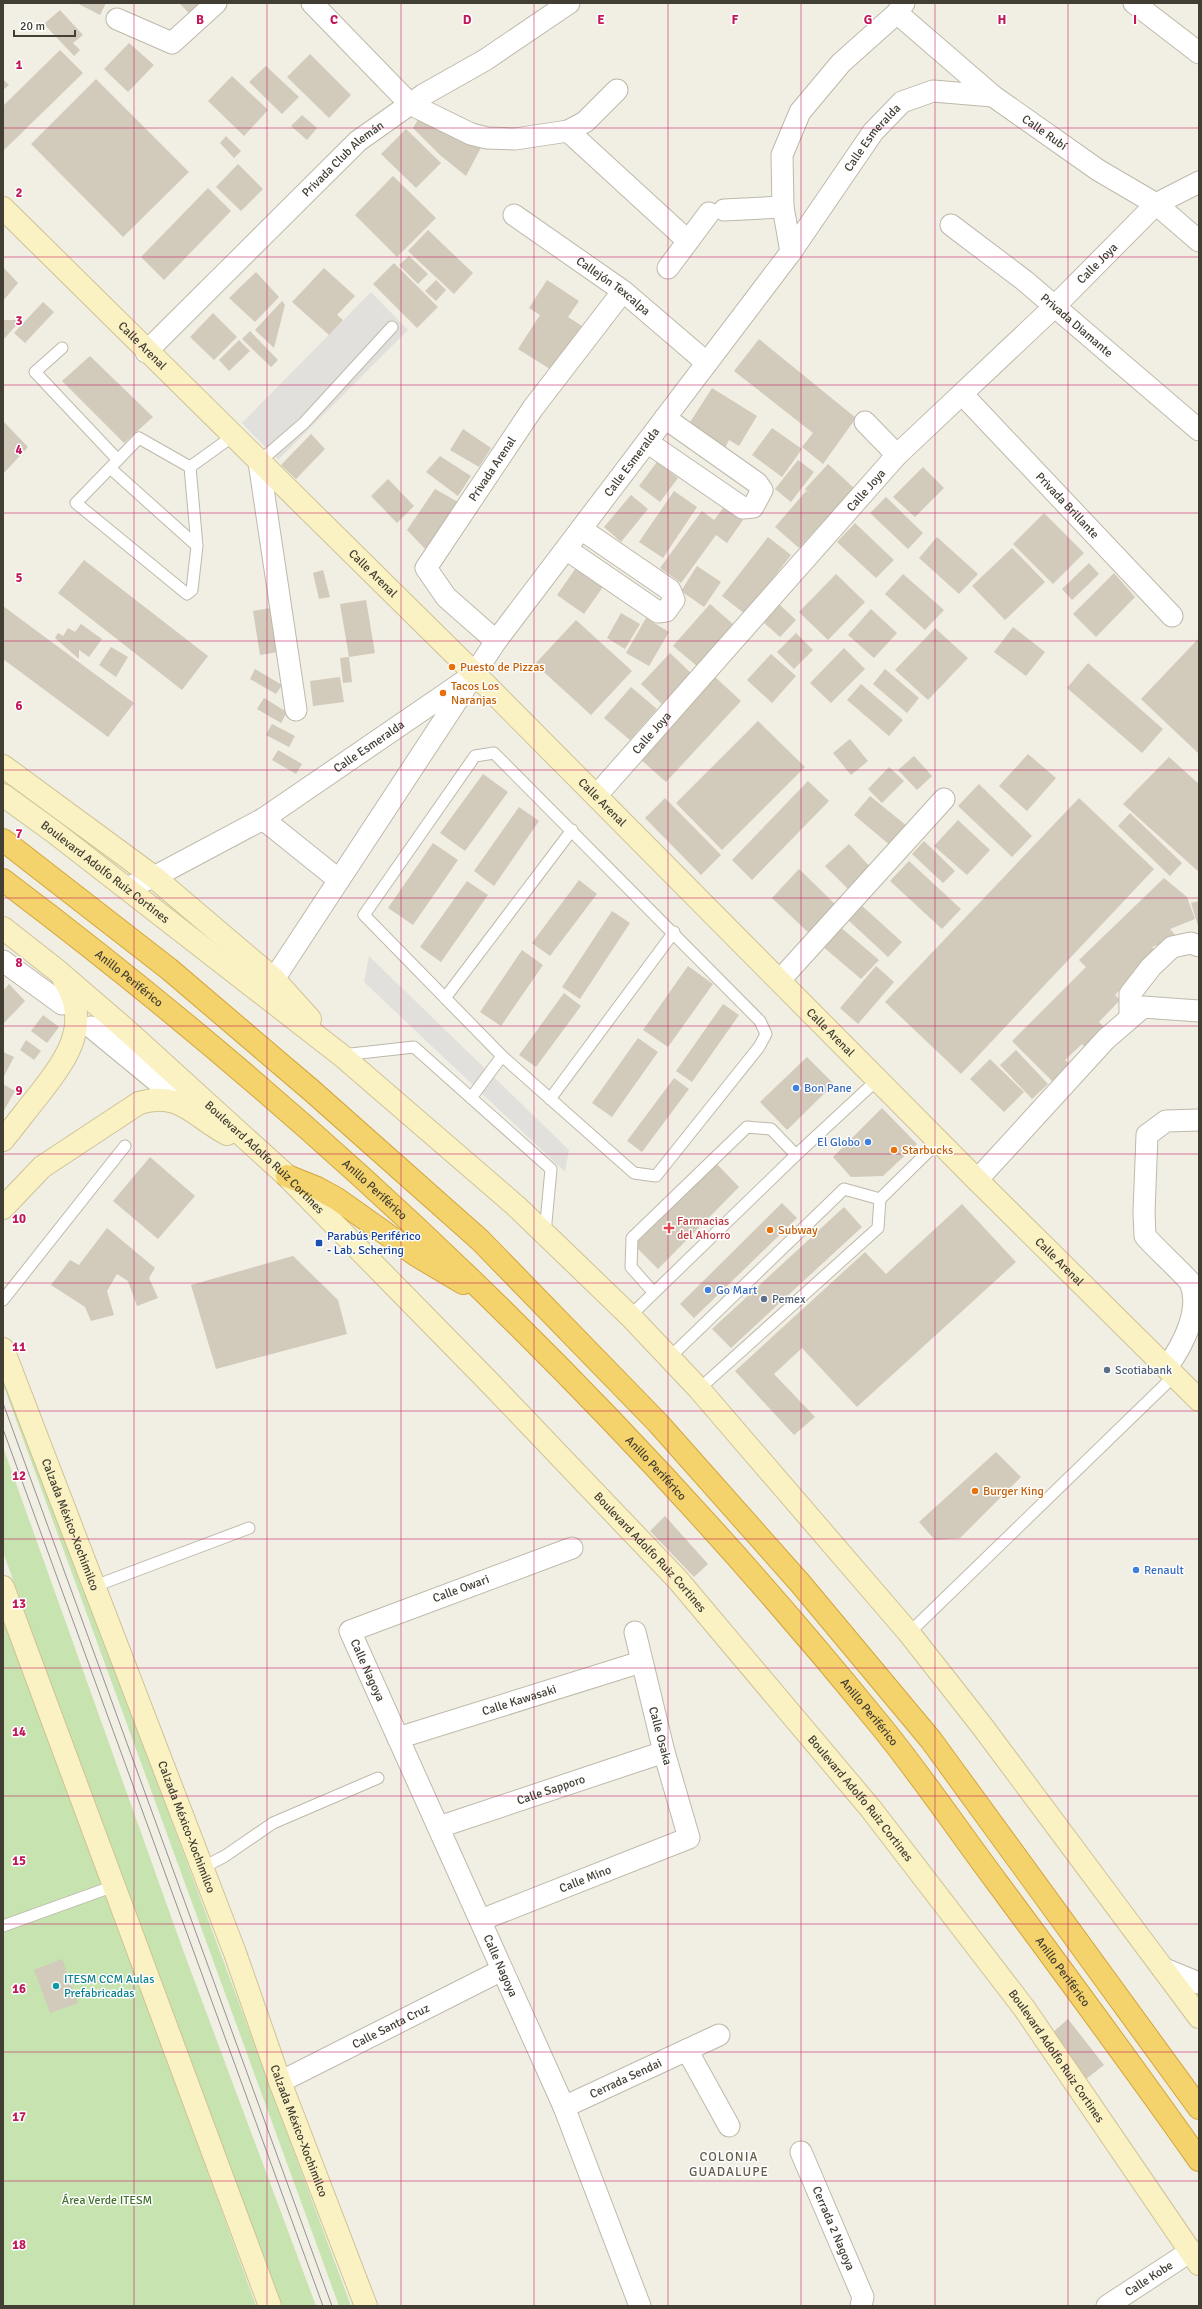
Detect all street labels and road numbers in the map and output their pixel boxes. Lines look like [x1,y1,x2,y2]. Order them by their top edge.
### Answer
street label: Calle Esmeralda [841,101,904,174]
street label: Calle Rubí [1019,111,1071,154]
street label: Privada Club Alemán [299,118,387,200]
street label: Calle Joya [1074,240,1121,287]
street label: Callejón Texcalpa [573,253,653,319]
street label: Privada Diamante [1038,290,1116,360]
street label: Calle Arenal [115,318,170,373]
street label: Calle Esmeralda [601,425,663,500]
street label: Privada Arenal [465,433,520,504]
street label: Calle Joya [843,466,889,514]
street label: Privada Brillante [1033,469,1102,542]
street label: Calle Arenal [346,546,401,601]
street label: Calle Joya [629,709,674,757]
street label: Calle Esmeralda [331,717,407,776]
street label: Calle Arenal [575,775,630,830]
street label: Boulevard Adolfo Ruiz Cortines [38,818,173,926]
street label: Anillo Periférico [92,947,166,1010]
street label: Calle Arenal [803,1005,858,1060]
street label: Boulevard Adolfo Ruiz Cortines [202,1098,327,1217]
street label: Anillo Periférico [339,1156,410,1223]
street label: Calle Arenal [1032,1234,1087,1289]
street label: Anillo Periférico [622,1433,690,1504]
street label: Calzada México-Xochimilco [38,1456,103,1593]
street label: Boulevard Adolfo Ruiz Cortines [591,1489,709,1615]
street label: Calle Owari [431,1572,491,1606]
street label: Calle Nagoya [347,1637,388,1704]
street label: Anillo Periférico [837,1675,901,1749]
street label: Calle Kawasaki [480,1681,558,1719]
street label: Calle Osaka [645,1705,675,1767]
street label: Boulevard Adolfo Ruiz Cortines [805,1732,916,1865]
street label: Calzada México-Xochimilco [154,1759,219,1895]
street label: Calle Sapporo [515,1771,587,1808]
street label: Calle Mino [557,1862,613,1896]
street label: Calle Nagoya [480,1932,521,1999]
street label: Anillo Periférico [1032,1934,1094,2009]
street label: Boulevard Adolfo Ruiz Cortines [1005,1987,1108,2126]
street label: Calle Santa Cruz [350,2000,432,2052]
street label: Cerrada Sendai [587,2055,664,2102]
street label: Calzada México-Xochimilco [267,2063,331,2199]
street label: Cerrada 2 Nagoya [809,2184,858,2273]
street label: Calle Kobe [1122,2257,1176,2300]

